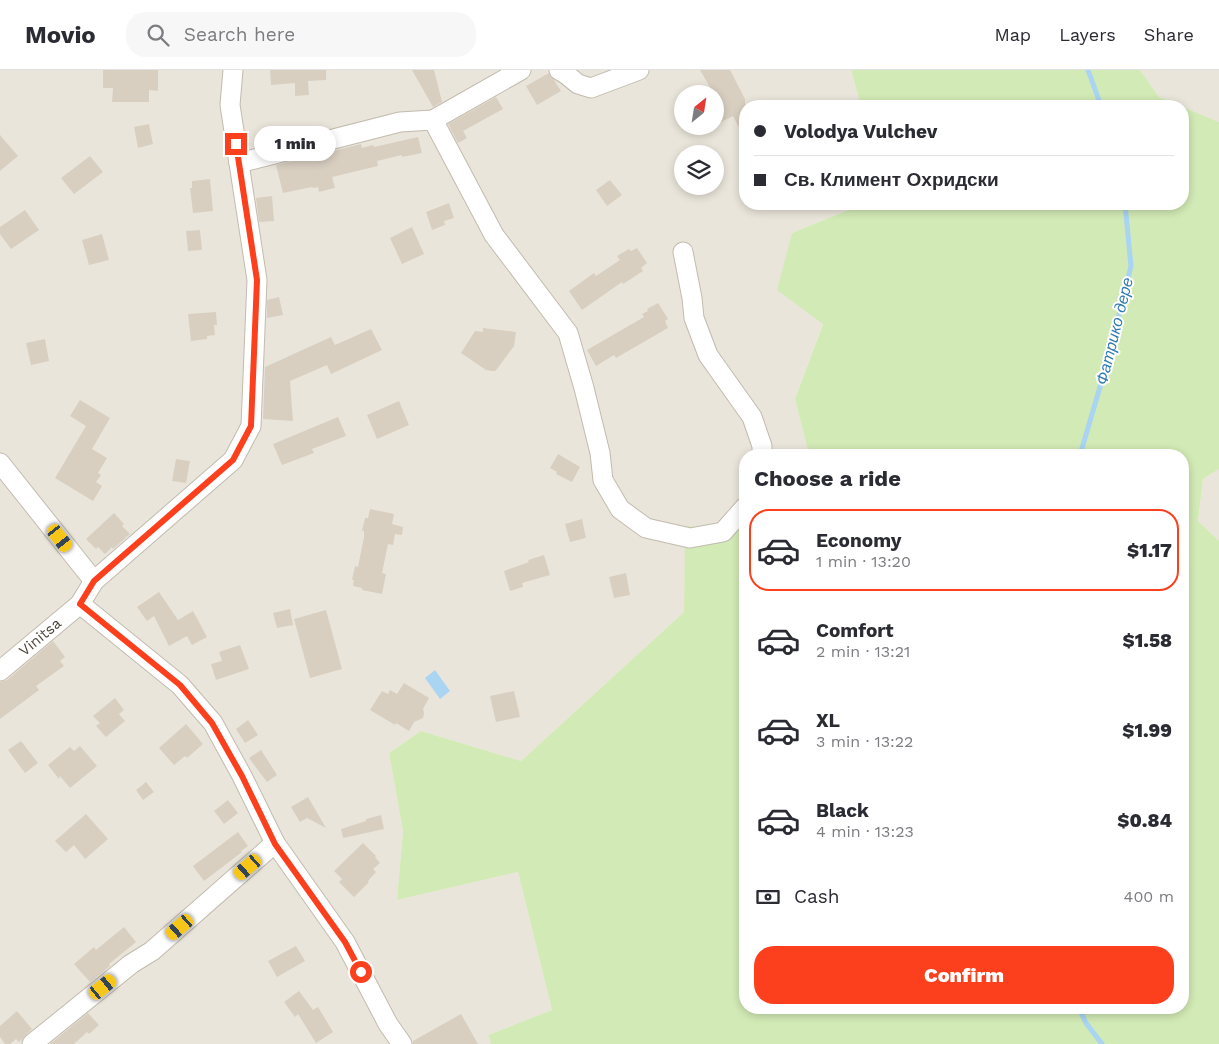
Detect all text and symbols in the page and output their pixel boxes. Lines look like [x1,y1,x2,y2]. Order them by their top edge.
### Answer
search box [126,12,476,57]
text: Movio [25,21,96,49]
icon: search [144,21,172,49]
text: Search here [184,23,295,46]
text: Map [994,24,1031,45]
text: Layers [1059,24,1116,45]
text: Share [1144,24,1194,45]
north arrow [674,85,724,135]
map controls [674,85,724,195]
text: Volodya Vulchev [784,120,937,143]
callout: 1 min [254,126,336,162]
route end [225,133,247,155]
text: 1 min [274,134,316,153]
button: layers [674,145,724,195]
text: Св. Климент Охридски [784,168,999,191]
water label: Фатрико дере [1092,275,1137,387]
text: Choose a ride [754,466,901,491]
car [44,522,75,554]
icon: car [756,528,801,573]
text: Economy [816,529,901,552]
text: $1.17 [1127,539,1172,562]
text: 1 min · 13:20 [816,552,911,571]
street label: Vinitsa [15,614,65,660]
icon: car [756,618,801,663]
text: Comfort [816,619,894,642]
text: $1.58 [1122,629,1172,652]
text: 2 min · 13:21 [816,642,910,661]
icon: car [756,708,801,753]
text: XL [816,709,840,732]
text: $1.99 [1122,719,1172,742]
text: 3 min · 13:22 [816,732,913,751]
icon: car [756,798,801,843]
text: Black [816,799,869,822]
text: $0.84 [1117,809,1172,832]
text: 4 min · 13:23 [816,822,914,841]
car [231,851,264,883]
icon: cash [754,883,782,911]
text: Cash [794,885,840,908]
text: 400 m [1124,887,1174,906]
car [163,911,196,943]
button: Confirm [754,946,1174,1004]
route start [350,961,372,983]
car [86,972,119,1002]

